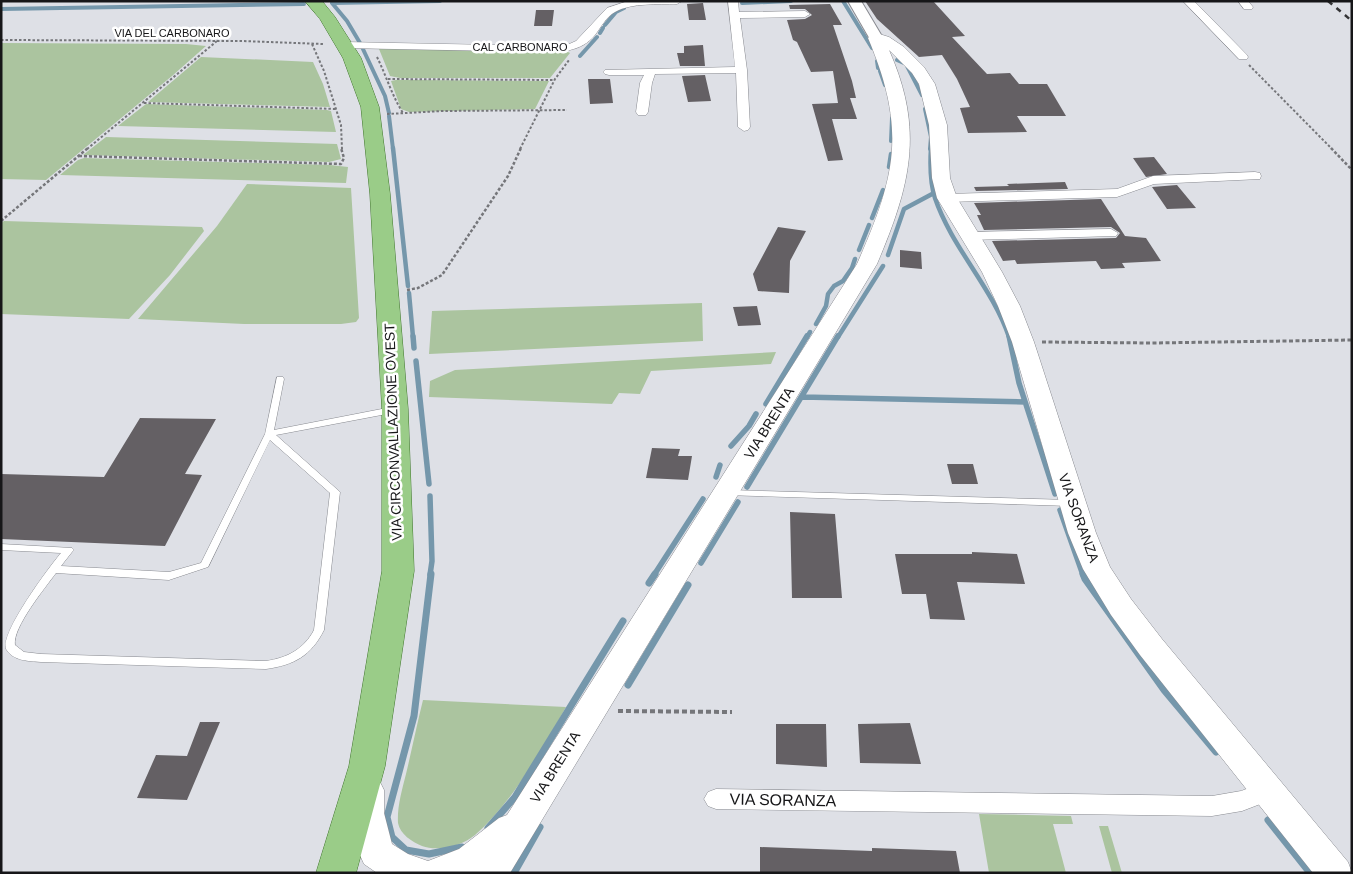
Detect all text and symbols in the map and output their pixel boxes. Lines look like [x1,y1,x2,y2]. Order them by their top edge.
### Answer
street label: VIA DEL CARBONARO [114,27,230,39]
street label: CAL CARBONARO [473,41,568,53]
street label: VIA CIRCONVALLAZIONE OVEST [381,323,405,541]
street label: VIA BRENTA [741,384,798,462]
street label: VIA SORANZA [1056,471,1103,565]
street label: VIA BRENTA [527,728,584,806]
street label: VIA SORANZA [730,791,837,809]

